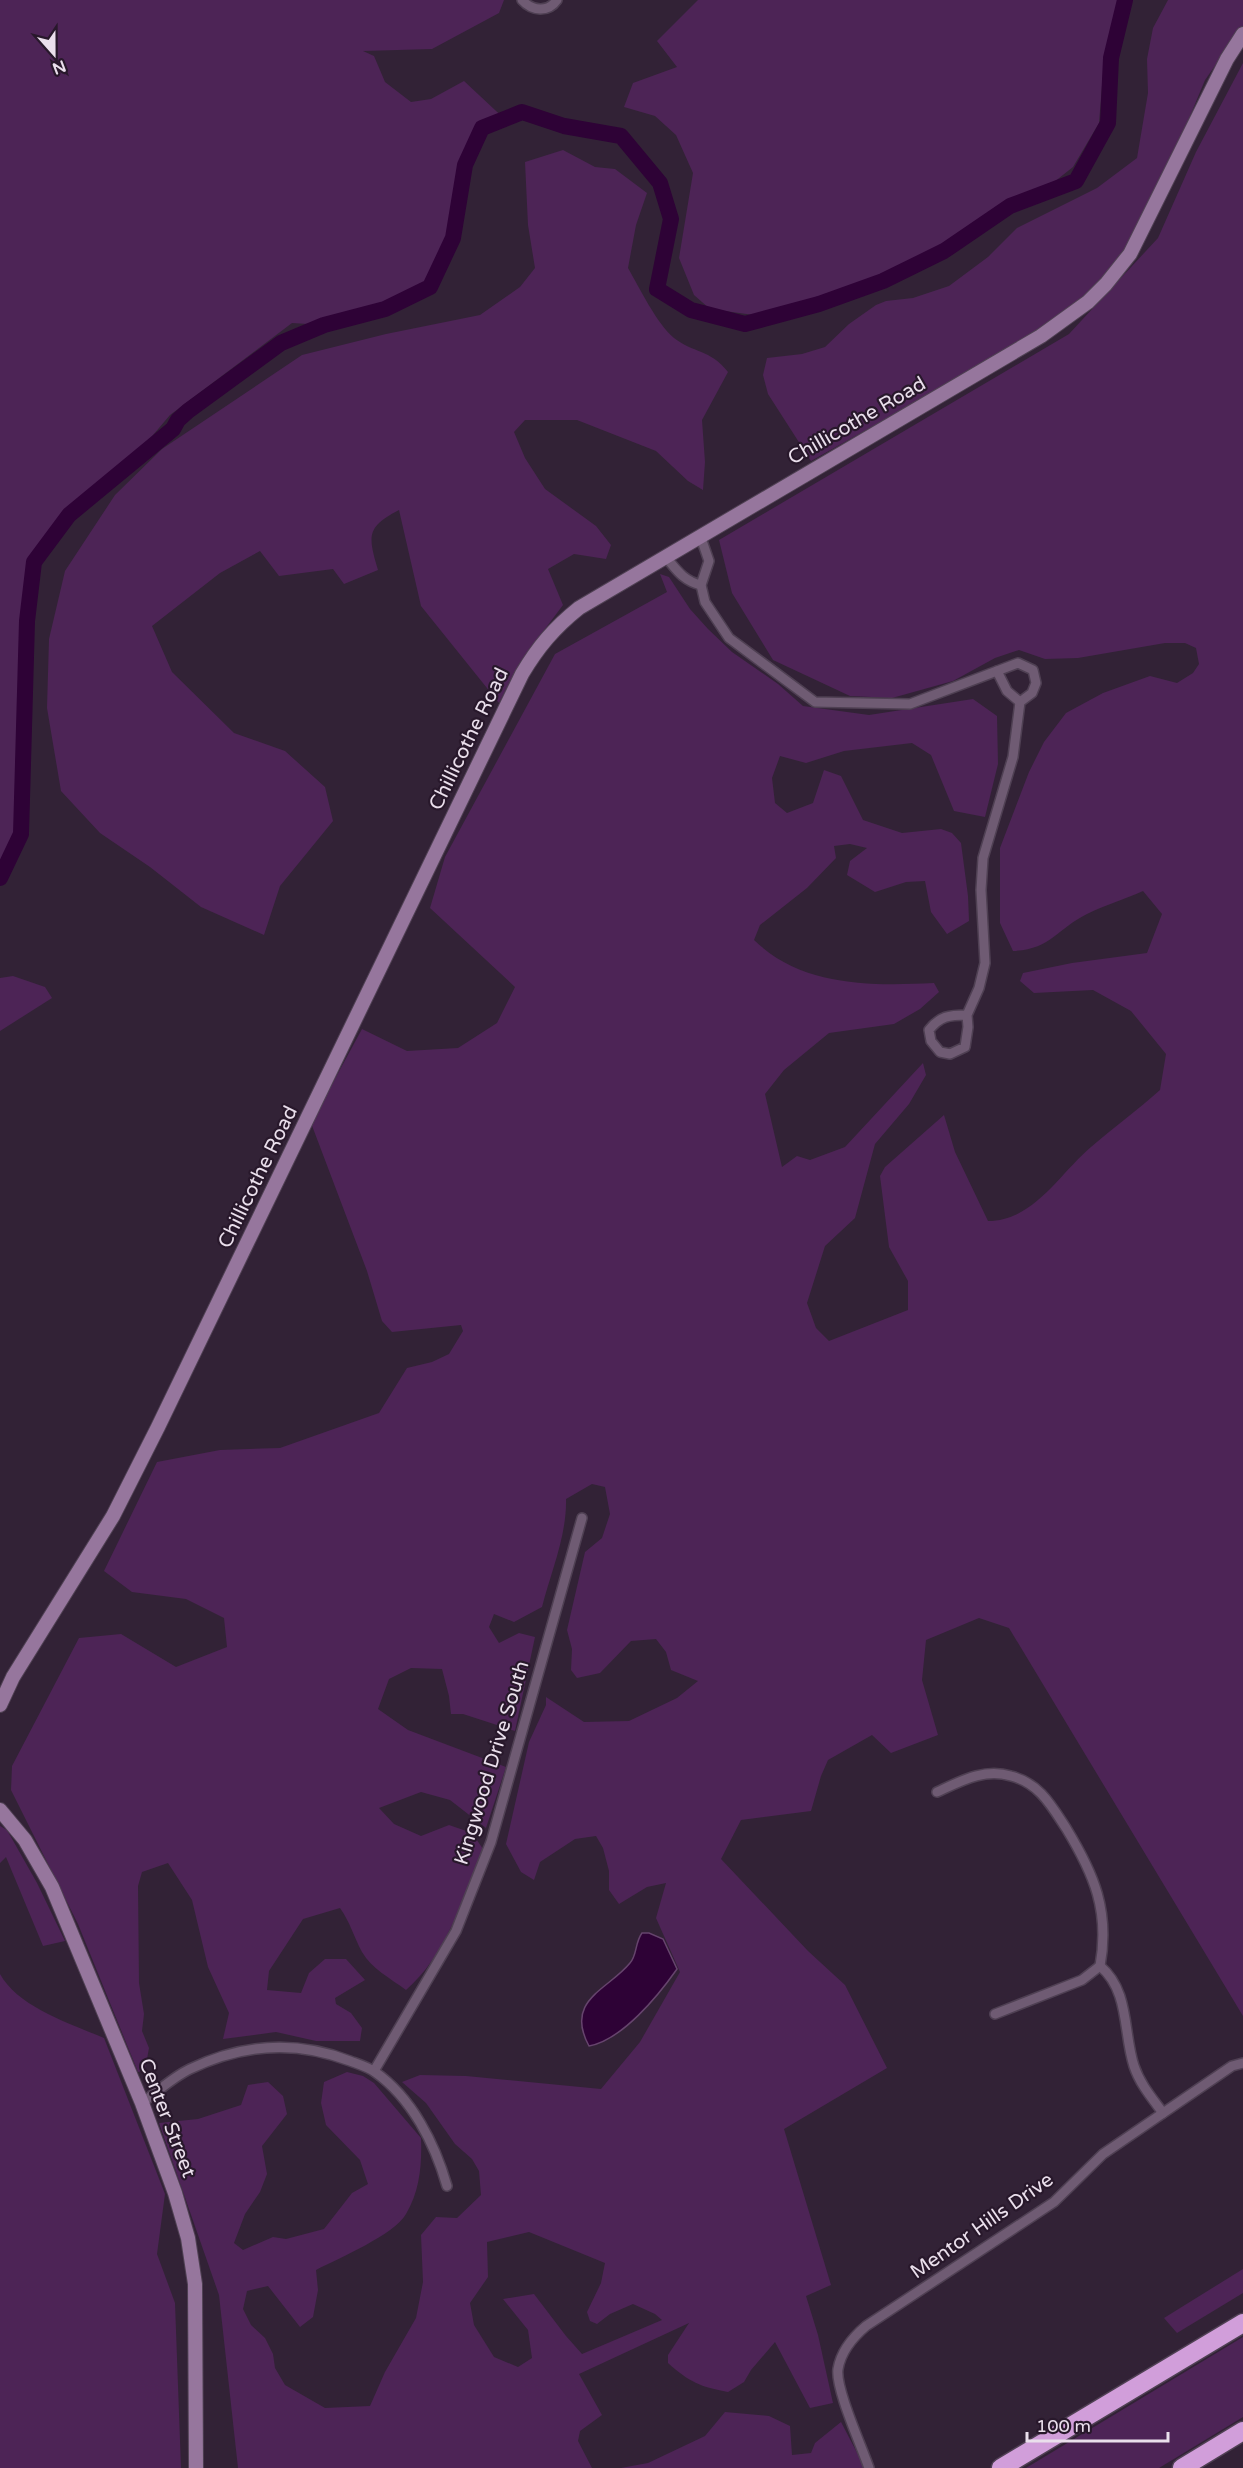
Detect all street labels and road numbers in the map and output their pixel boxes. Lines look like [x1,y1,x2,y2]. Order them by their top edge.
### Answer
street label: Chillicothe Road [784,372,930,470]
street label: Chillicothe Road [424,664,514,814]
street label: Chillicothe Road [213,1102,303,1252]
street label: Kingwood Drive South [450,1658,534,1868]
street label: Center Street [133,2055,201,2181]
street label: Mentor Hills Drive [906,2168,1058,2284]

